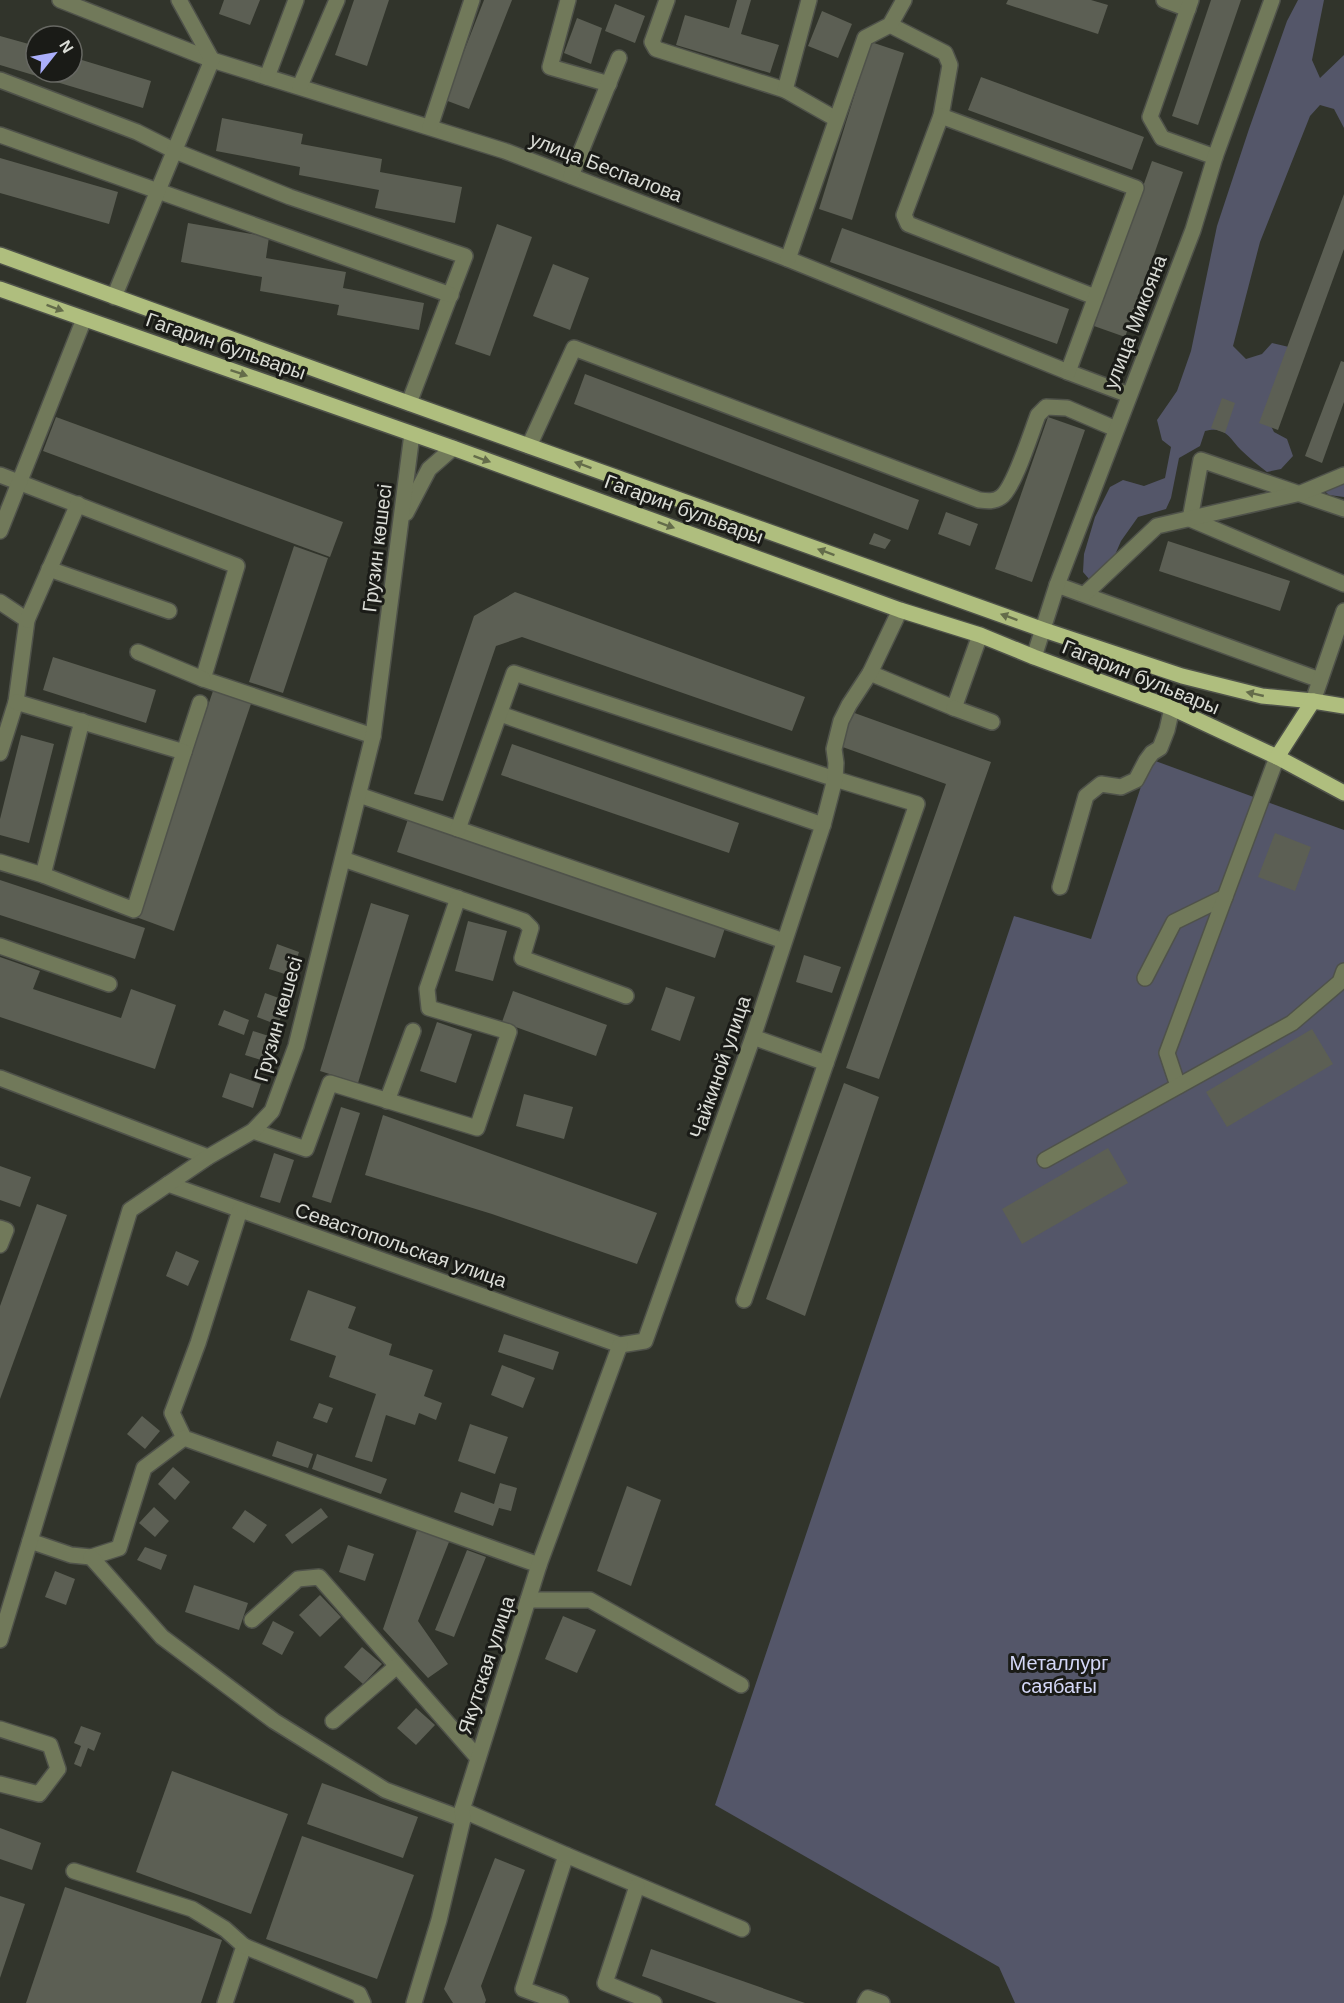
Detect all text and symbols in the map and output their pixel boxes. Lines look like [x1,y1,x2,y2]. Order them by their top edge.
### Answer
north arrow [24,24,84,84]
text: N [56,37,77,56]
street label: улица Беспалова [527,128,686,206]
street label: улица Микояна [1099,251,1171,392]
one-way arrow [46,304,64,314]
street label: Гагарин бульвары [143,308,309,384]
one-way arrow [230,368,248,378]
one-way arrow [473,454,491,464]
one-way arrow [573,460,591,470]
street label: Гагарин бульвары [602,470,766,548]
street label: Грузин көшесі [358,483,396,613]
one-way arrow [657,521,675,530]
one-way arrow [816,547,834,557]
one-way arrow [1000,612,1018,622]
street label: Гагарин бульвары [1059,635,1223,719]
one-way arrow [1246,689,1265,698]
street label: Грузин көшесі [250,954,306,1084]
street label: Чайкиной улица [685,992,755,1141]
street label: Севастопольская улица [292,1198,511,1292]
street label: Якутская улица [453,1592,519,1737]
park label: Металлург саябағы [1010,1652,1108,1697]

